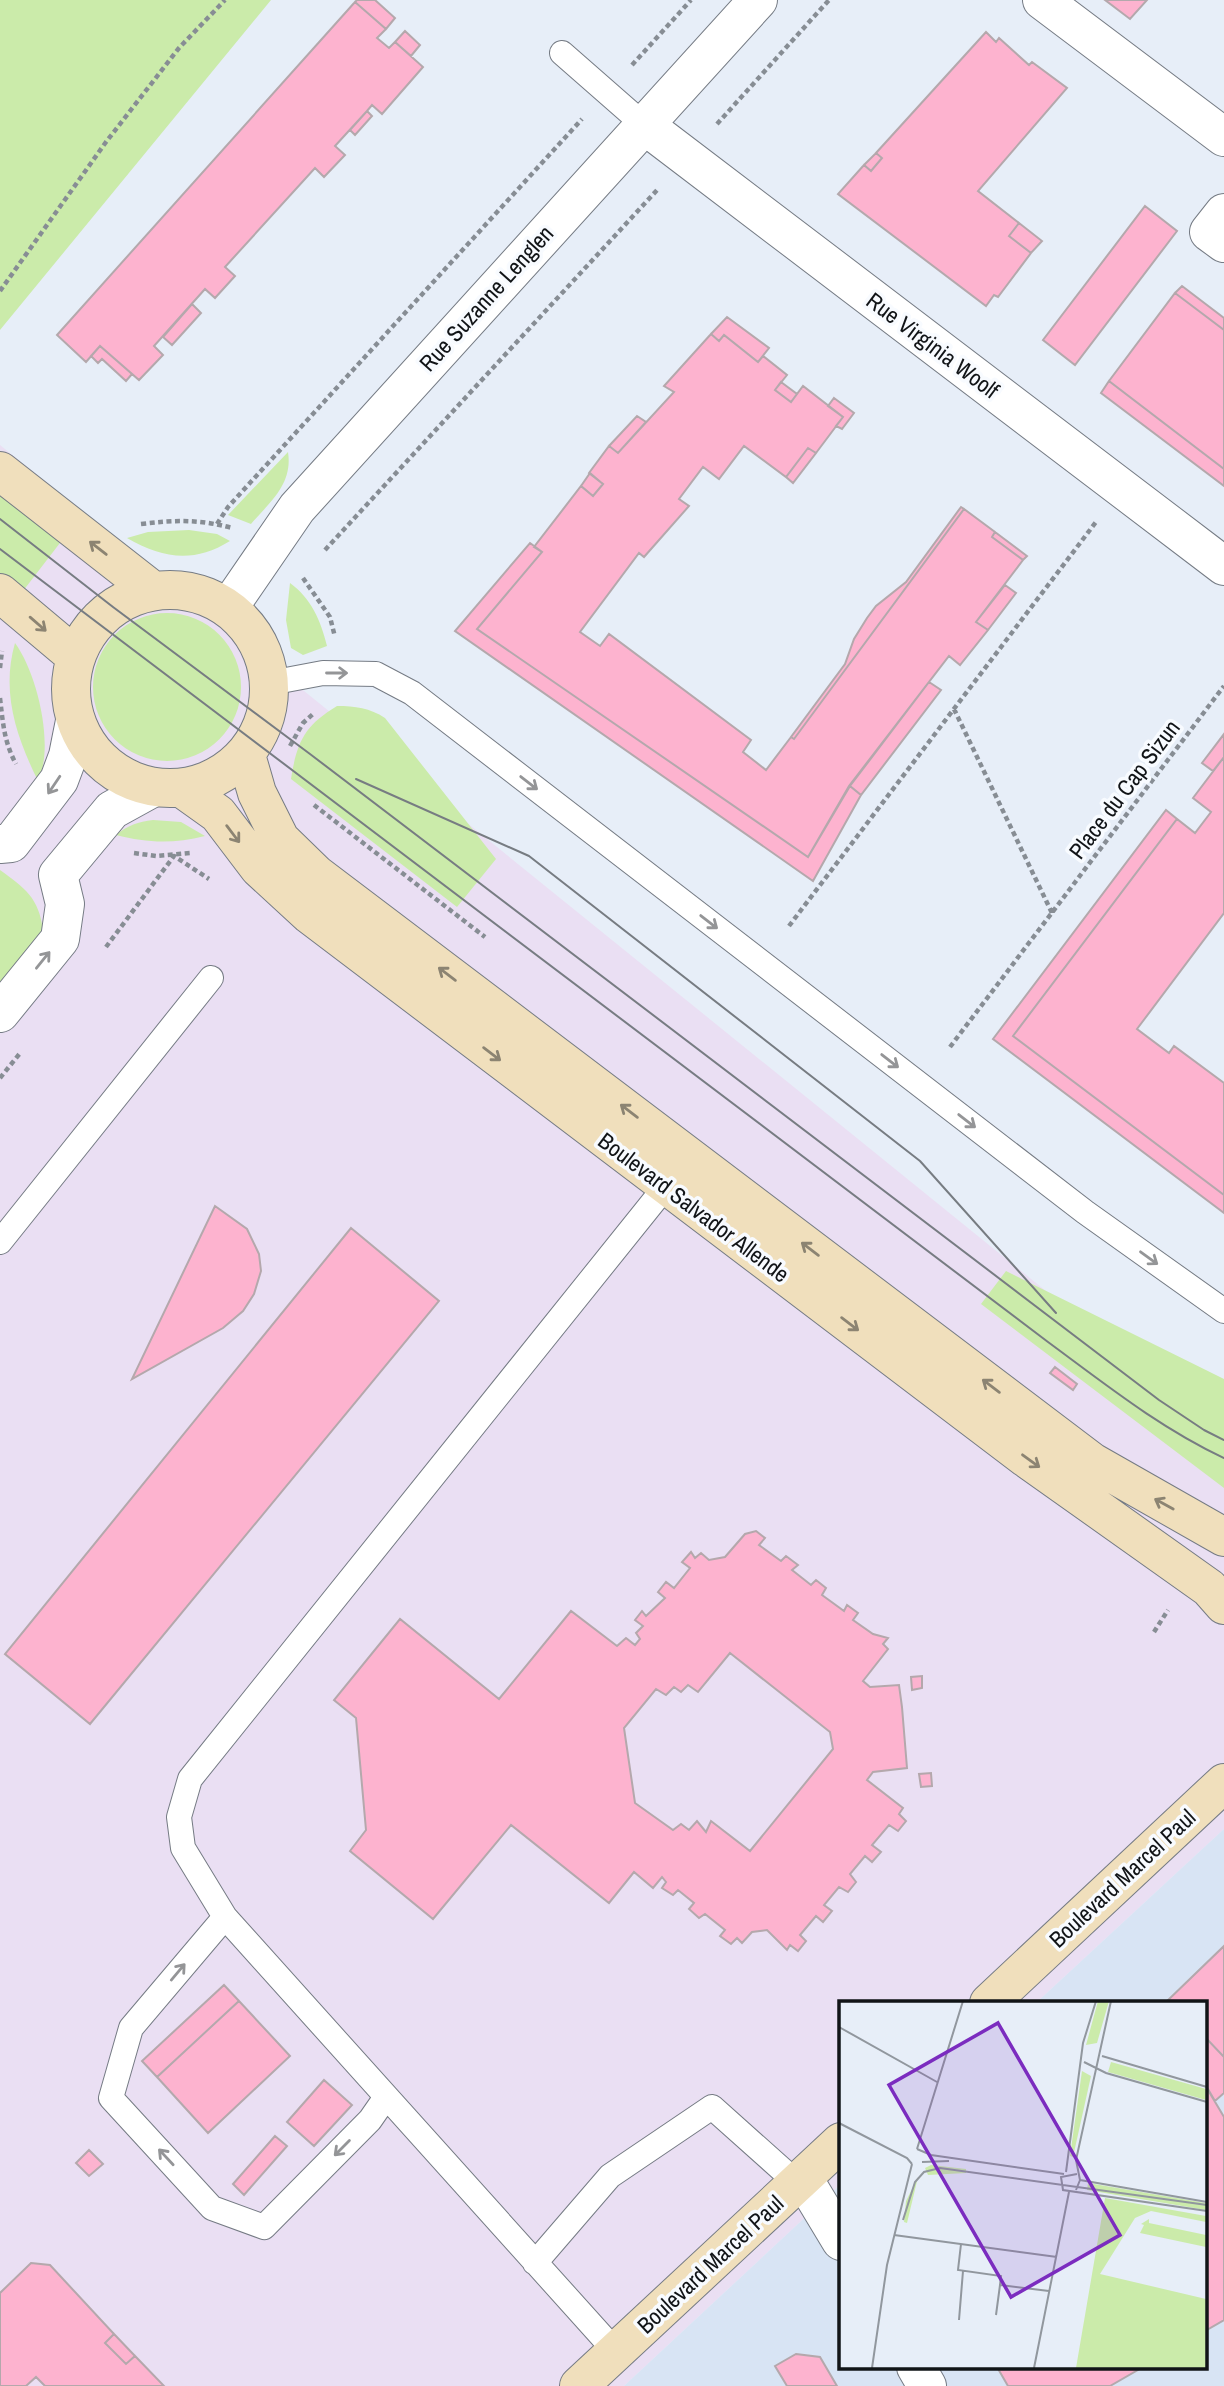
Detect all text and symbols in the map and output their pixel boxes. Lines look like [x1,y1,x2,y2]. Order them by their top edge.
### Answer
street label: Rue Suzanne Lenglen [412,218,560,378]
street label: Rue Virginia Woolf [860,285,1006,406]
one-way arrow [90,541,108,556]
one-way arrow [28,616,46,632]
one-way arrow [325,666,348,680]
street label: Place du Cap Sizun [1061,713,1187,865]
one-way arrow [46,775,61,794]
one-way arrow [519,776,538,791]
one-way arrow [226,824,241,843]
one-way arrow [700,915,718,930]
one-way arrow [35,951,51,969]
one-way arrow [438,967,457,982]
one-way arrow [483,1046,502,1061]
one-way arrow [880,1053,898,1068]
one-way arrow [620,1104,639,1118]
one-way arrow [957,1114,976,1129]
street label: Boulevard Salvador Allende [592,1125,796,1289]
one-way arrow [801,1241,820,1256]
one-way arrow [1139,1251,1158,1265]
one-way arrow [840,1317,858,1332]
one-way arrow [982,1379,1001,1394]
one-way arrow [1021,1454,1040,1469]
one-way arrow [1154,1497,1175,1510]
street label: Boulevard Marcel Paul [1042,1802,1202,1954]
one-way arrow [170,1963,186,1981]
inset map [839,2001,1206,2368]
one-way arrow [333,2140,350,2157]
one-way arrow [158,2149,174,2167]
street label: Boulevard Marcel Paul [630,2188,790,2340]

